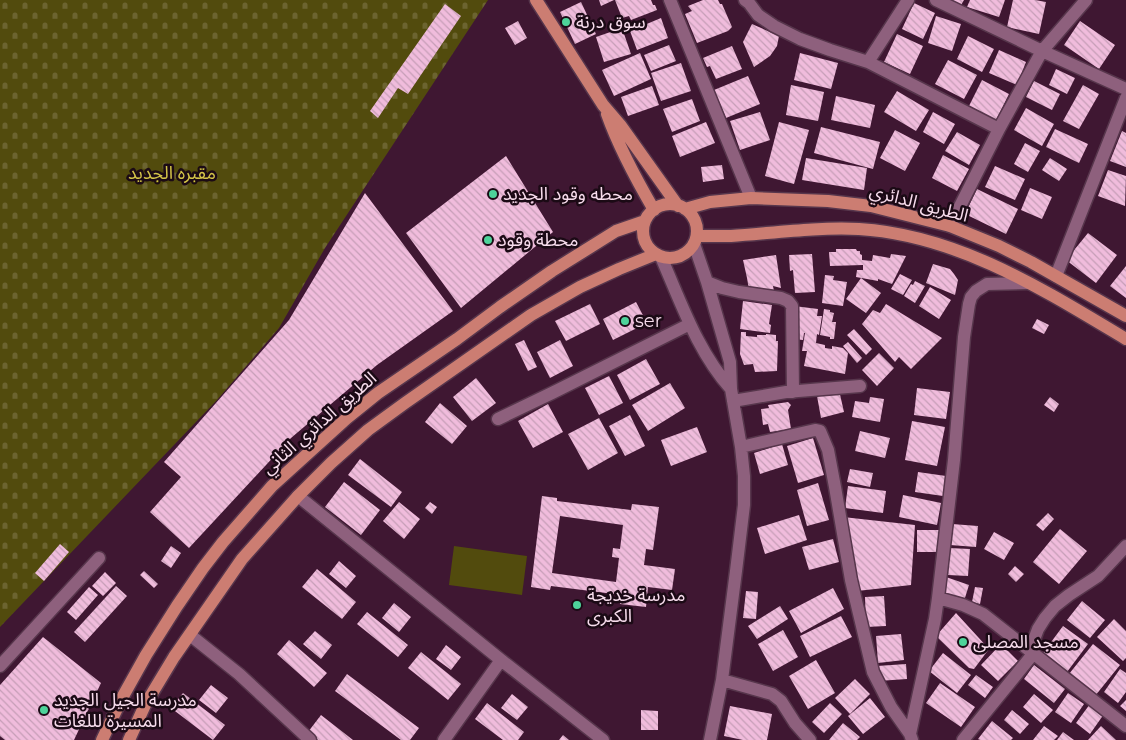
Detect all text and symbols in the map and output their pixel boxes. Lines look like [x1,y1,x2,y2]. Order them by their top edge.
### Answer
place label: سوق درنة [576,11,646,33]
marker: سوق درنة [560,16,572,28]
park label: مقبره الجديد [128,162,216,184]
street label: الطريق الدائري [867,179,971,229]
place label: محطه وقود الجديد [503,183,633,205]
marker: محطه وقود الجديد [487,188,499,200]
place label: محطة وقود [498,229,578,251]
marker: محطة وقود [482,234,494,246]
place label: ser [635,310,662,332]
marker: ser [619,315,631,327]
street label: الطريق الدائري الثاني [257,367,382,481]
place label: مدرسة خديجة الكبرى [587,584,685,627]
marker: مدرسة خديجة الكبرى [571,599,583,611]
place label: مسجد المصلى [973,631,1079,653]
marker: مسجد المصلى [957,636,969,648]
place label: مدرسة الجيل الجديد المسيرة لللغات [54,689,197,732]
marker: مدرسة الجيل الجديد المسيرة لللغات [38,704,50,716]

